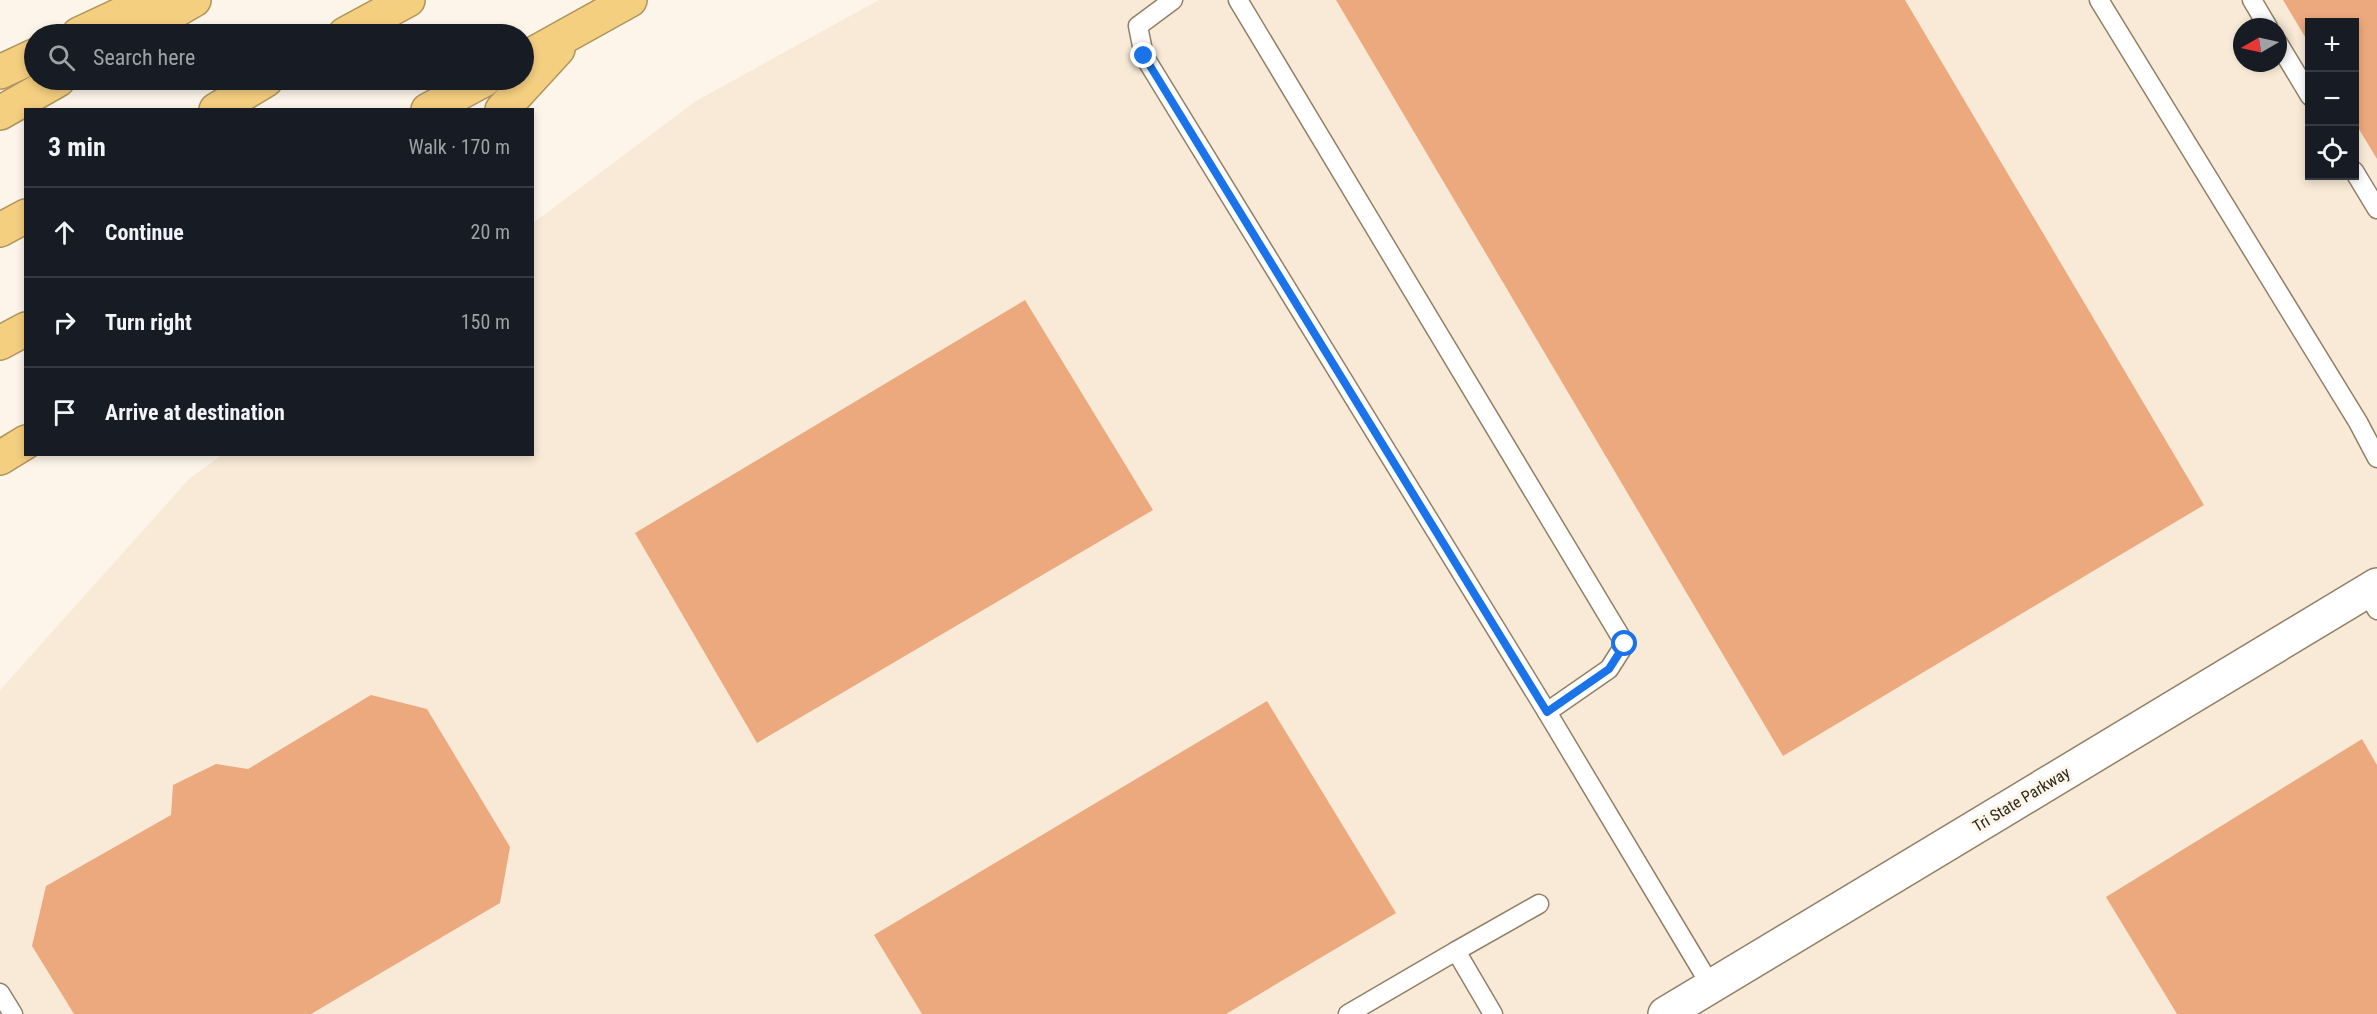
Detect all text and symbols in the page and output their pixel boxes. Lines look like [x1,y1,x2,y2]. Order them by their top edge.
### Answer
north arrow [2233,18,2287,72]
map controls [2305,18,2359,180]
button: + [2305,18,2359,72]
search box [24,24,534,90]
icon: search [45,41,78,74]
route end [1130,42,1156,68]
text: Search here [93,45,195,70]
button: − [2305,72,2359,126]
button: locate [2305,126,2359,180]
text: 3 min [48,132,106,162]
text: Walk · 170 m [409,135,510,159]
icon: ahead [48,216,81,249]
text: Continue [105,220,184,245]
text: 20 m [471,220,510,244]
icon: right [48,306,81,339]
text: Turn right [105,310,192,335]
text: 150 m [461,310,510,334]
icon: arrive [48,396,81,429]
text: Arrive at destination [105,400,285,425]
route start [1611,630,1637,656]
street label: Tri State Parkway [1969,763,2073,836]

